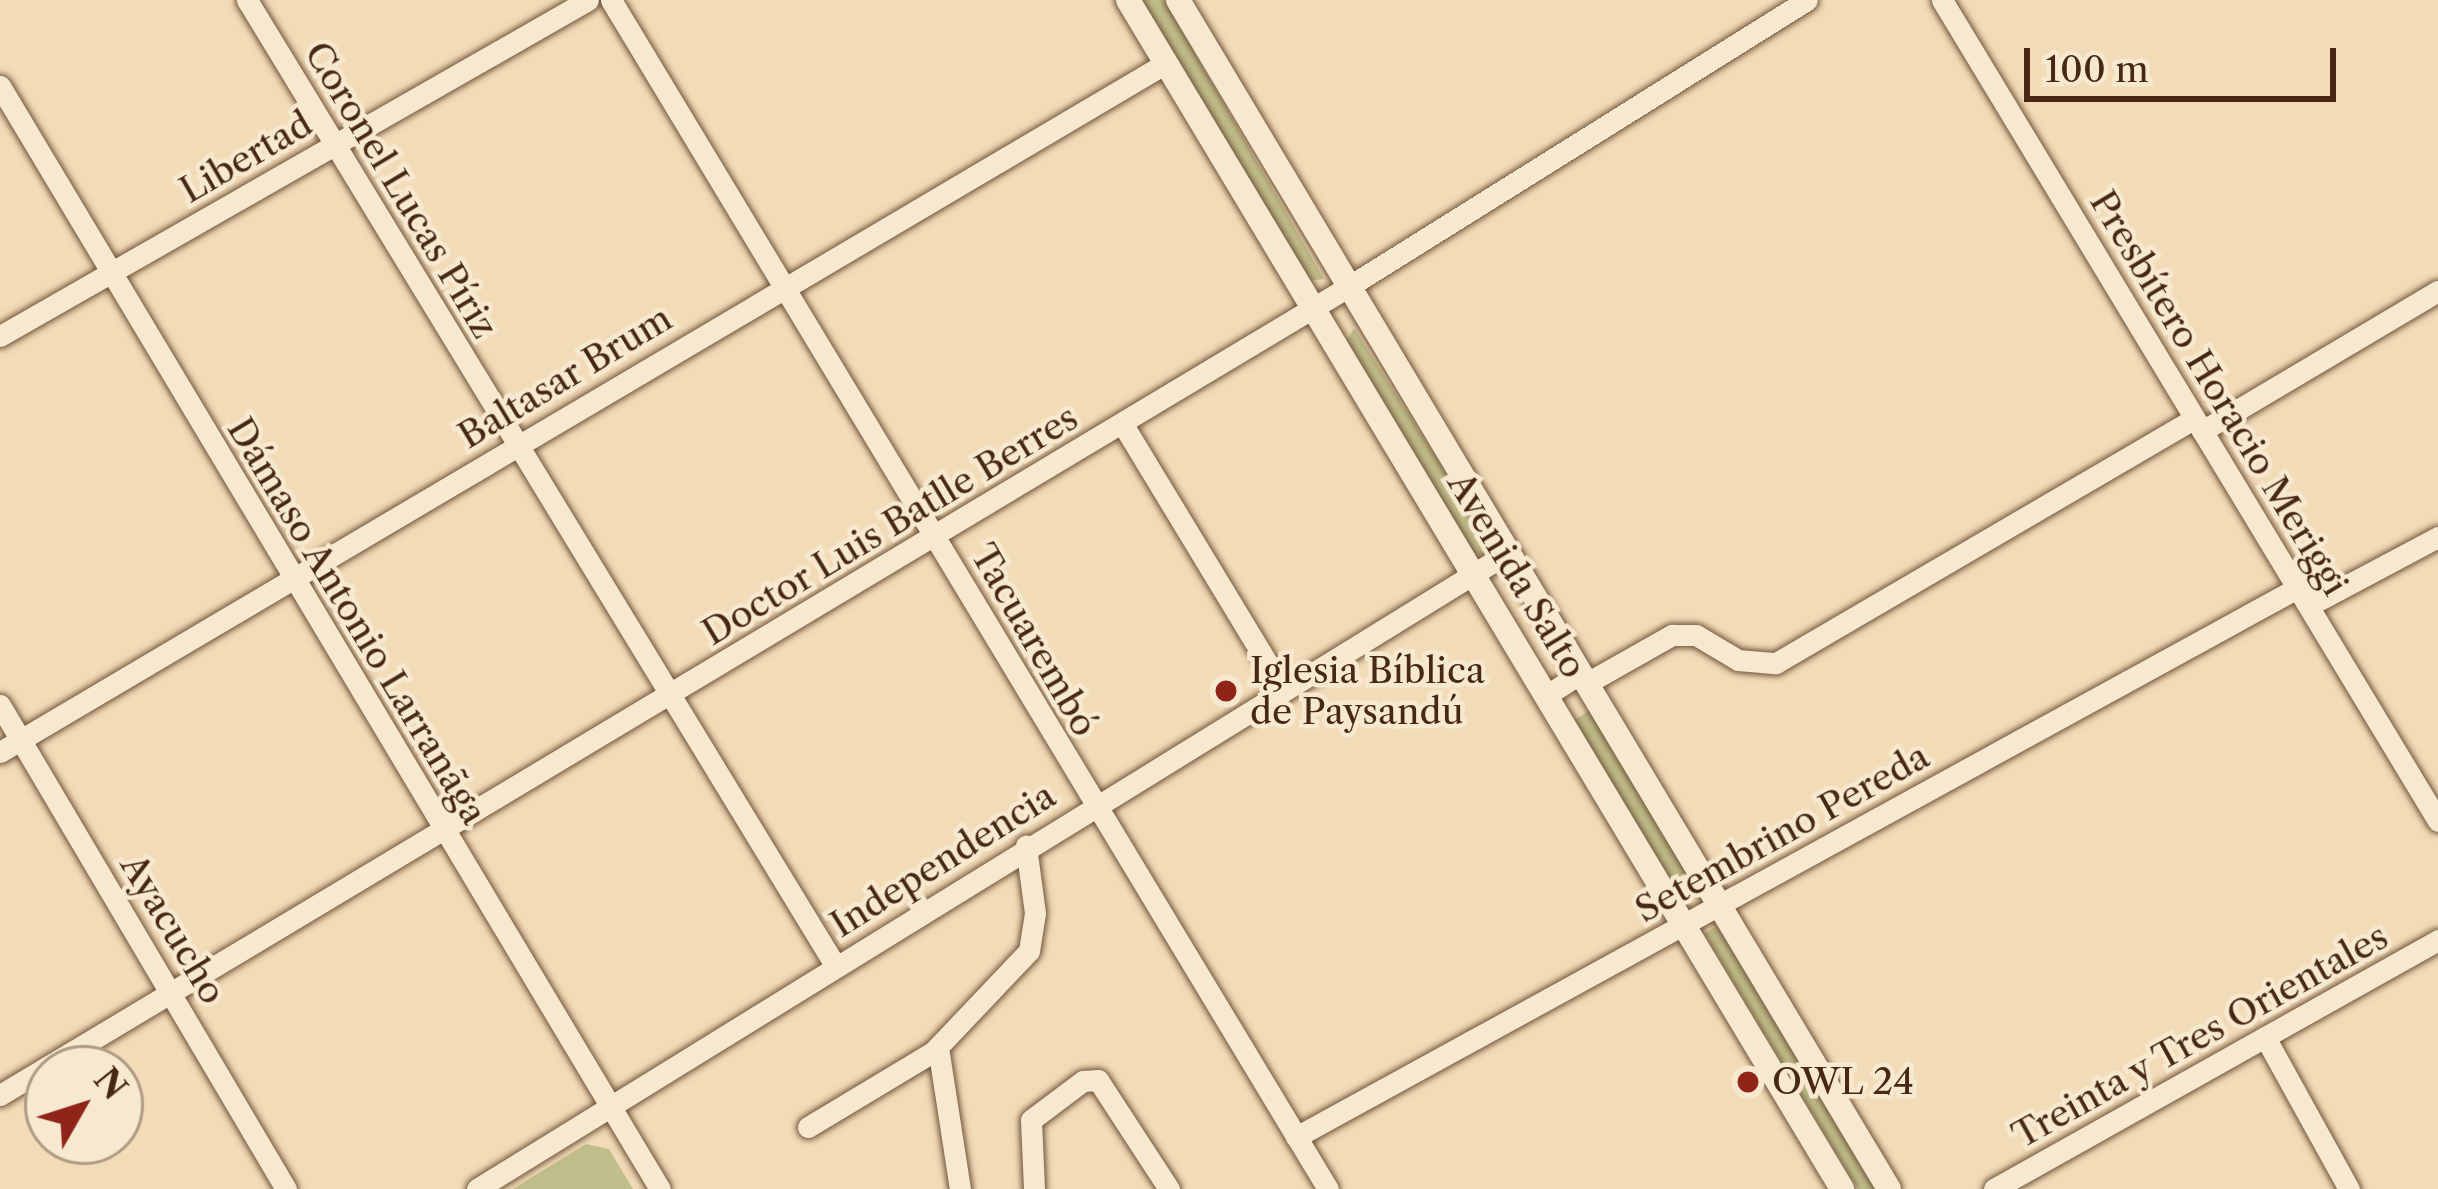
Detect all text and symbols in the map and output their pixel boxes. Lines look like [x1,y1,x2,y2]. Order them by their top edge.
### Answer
scale bar [2030,24,2342,98]
street label: Coronel Lucas Píriz [295,34,507,346]
text: 100 m [2045,47,2149,91]
street label: Libertad [172,102,320,212]
street label: Presbítero Horacio Meriggi [2081,183,2357,603]
street label: Baltasar Brum [450,296,680,458]
street label: Doctor Luis Batlle Berres [694,396,1086,654]
street label: Dámaso Antonio Larranãga [218,409,496,833]
street label: Avenida Salto [1438,464,1596,686]
street label: Tacuarembó [962,536,1106,744]
place label: Iglesia Bíblica de Paysandú [1250,648,1485,733]
marker: Iglesia Bíblica de Paysandú [1213,678,1239,704]
street label: Setembrino Pereda [1628,734,1936,932]
street label: Independencia [823,774,1063,946]
street label: Ayacucho [111,846,235,1012]
street label: Treinta y Tres Orientales [2003,914,2397,1158]
north arrow [24,1045,144,1165]
text: N [85,1060,135,1108]
place label: OWL 24 [1772,1060,1915,1104]
marker: OWL 24 [1735,1069,1761,1095]

